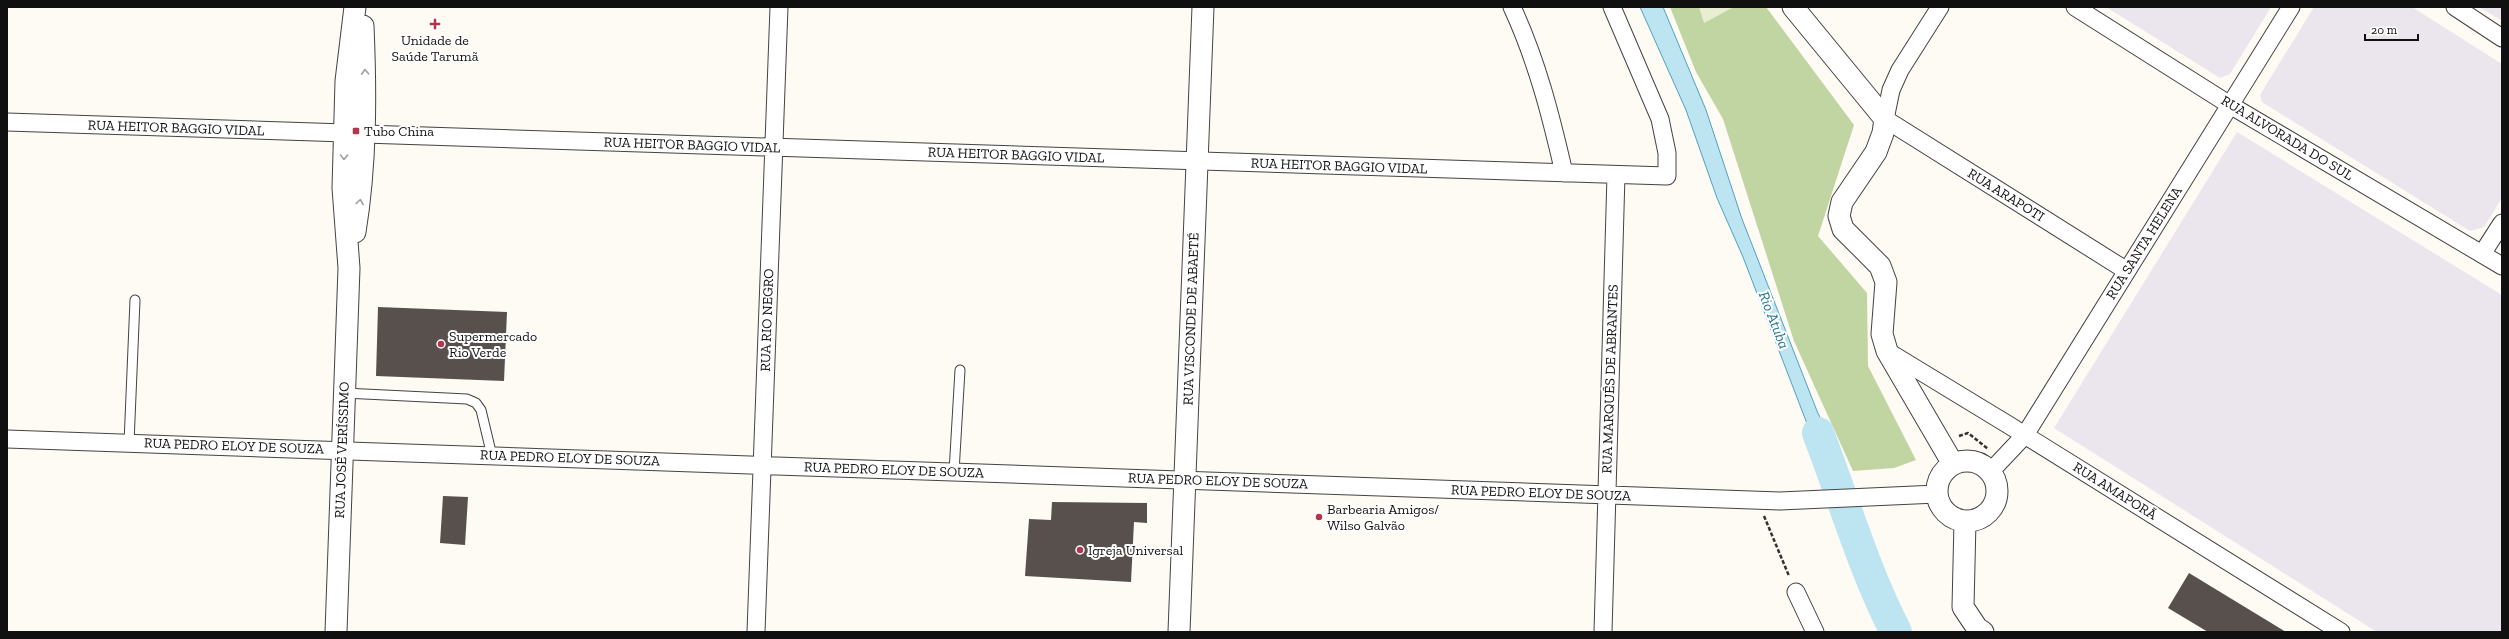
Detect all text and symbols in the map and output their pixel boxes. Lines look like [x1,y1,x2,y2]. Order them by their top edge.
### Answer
scale bar [2365,16,2418,42]
marker: Unidade de Saúde Tarumã [429,18,441,30]
text: 20 m [2371,23,2398,37]
place label: Unidade de Saúde Tarumã [392,32,479,65]
one-way arrow [361,69,370,75]
street label: RUA ALVORADA DO SUL [2218,92,2356,184]
street label: RUA HEITOR BAGGIO VIDAL [87,116,265,140]
place label: Tubo China [364,123,434,140]
marker: Tubo China [351,126,361,136]
street label: RUA HEITOR BAGGIO VIDAL [603,133,781,157]
street label: RUA HEITOR BAGGIO VIDAL [927,143,1105,167]
one-way arrow [340,154,348,160]
street label: RUA HEITOR BAGGIO VIDAL [1250,154,1428,178]
street label: RUA ARAPOTI [1964,165,2048,225]
street label: RUA SANTA HELENA [2102,183,2186,303]
one-way arrow [355,199,364,205]
street label: RUA VISCONDE DE ABAETÉ [1179,232,1203,406]
street label: RUA RIO NEGRO [757,268,777,372]
street label: RUA MARQUÊS DE ABRANTES [1598,284,1622,474]
water label: Rio Atuba [1755,289,1793,351]
place label: Supermercado Rio Verde [449,328,537,361]
marker: Supermercado Rio Verde [436,339,446,349]
street label: RUA JOSÉ VERÍSSIMO [331,381,353,519]
street label: RUA PEDRO ELOY DE SOUZA [144,434,325,458]
street label: RUA PEDRO ELOY DE SOUZA [480,446,661,470]
street label: RUA PEDRO ELOY DE SOUZA [804,458,985,482]
street label: RUA AMAPORÃ [2070,458,2161,524]
street label: RUA PEDRO ELOY DE SOUZA [1128,469,1309,493]
street label: RUA PEDRO ELOY DE SOUZA [1451,481,1632,505]
place label: Barbearia Amigos/ Wilso Galvão [1327,501,1439,534]
marker: Barbearia Amigos/ Wilso Galvão [1314,512,1324,522]
place label: Igreja Universal [1088,542,1184,559]
marker: Igreja Universal [1075,545,1085,555]

